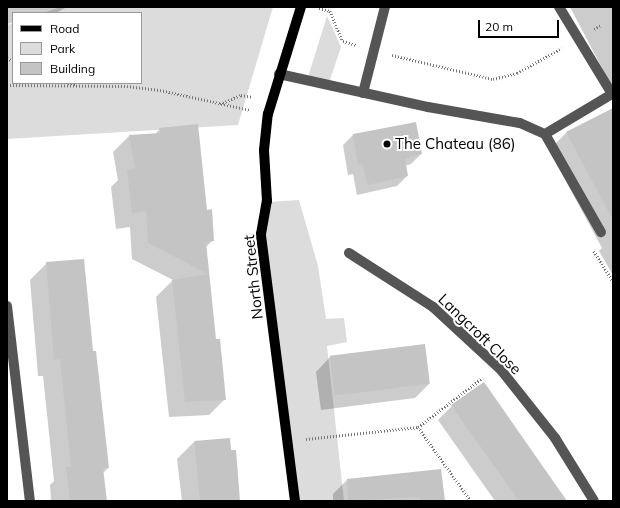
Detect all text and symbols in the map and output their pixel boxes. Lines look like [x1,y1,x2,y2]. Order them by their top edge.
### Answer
legend [12,12,142,84]
scale bar [480,12,561,38]
text: 20 m [485,19,513,34]
text: Road [50,21,79,36]
text: Park [50,41,75,56]
text: Building [50,61,95,76]
place label: The Chateau (86) [395,135,515,153]
marker: The Chateau (86) [382,139,392,149]
street label: North Street [240,234,266,320]
street label: Langcroft Close [435,290,525,378]

